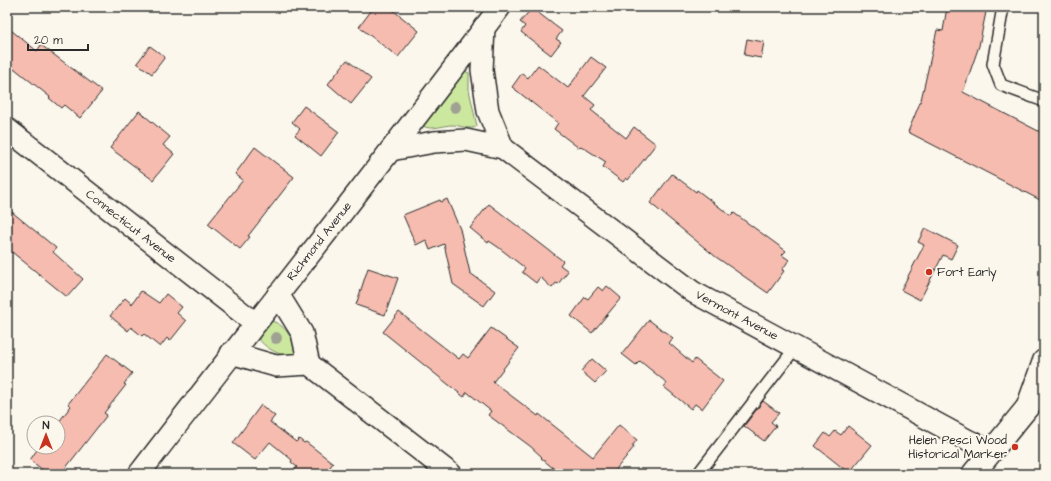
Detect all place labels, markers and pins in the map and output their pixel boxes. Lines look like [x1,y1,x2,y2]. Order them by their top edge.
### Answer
place label: Fort Early [937,264,997,282]
marker: Fort Early [924,267,934,277]
place label: Helen Pesci Wood Historical Marker [908,432,1007,463]
marker: Helen Pesci Wood Historical Marker [1010,442,1020,452]

